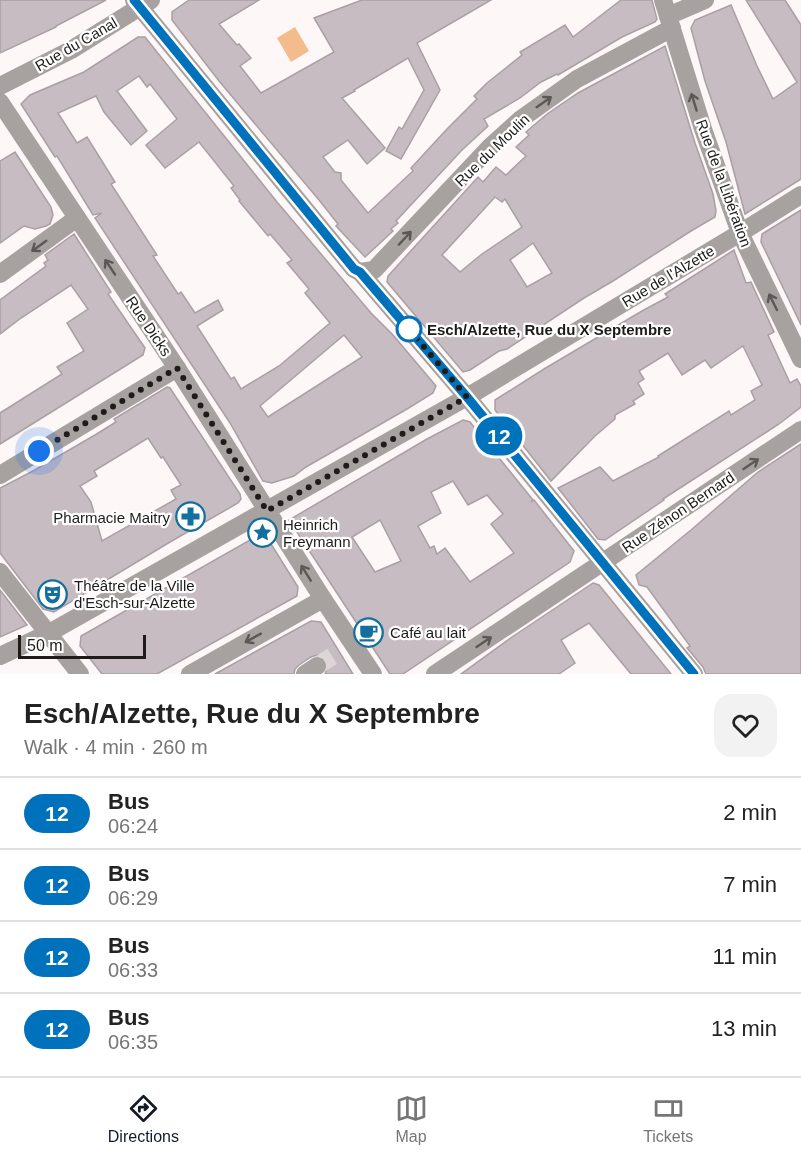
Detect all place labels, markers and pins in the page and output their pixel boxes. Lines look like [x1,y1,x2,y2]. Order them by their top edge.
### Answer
marker: Esch/Alzette, Rue du X Septembre [396,316,422,342]
place label: Esch/Alzette, Rue du X Septembre [427,321,671,338]
pharmacy icon: Pharmacie Maitry [175,501,207,533]
place label: Pharmacie Maitry [53,509,170,526]
place label: Heinrich Freymann [283,516,351,550]
place icon: Heinrich Freymann [246,517,278,549]
place label: Théâtre de la Ville d'Esch-sur-Alzette [74,577,195,611]
theatre icon: Théâtre de la Ville d'Esch-sur-Alzette [37,578,69,610]
cafe icon: Café au lait [353,616,385,648]
place label: Café au lait [390,624,467,641]

